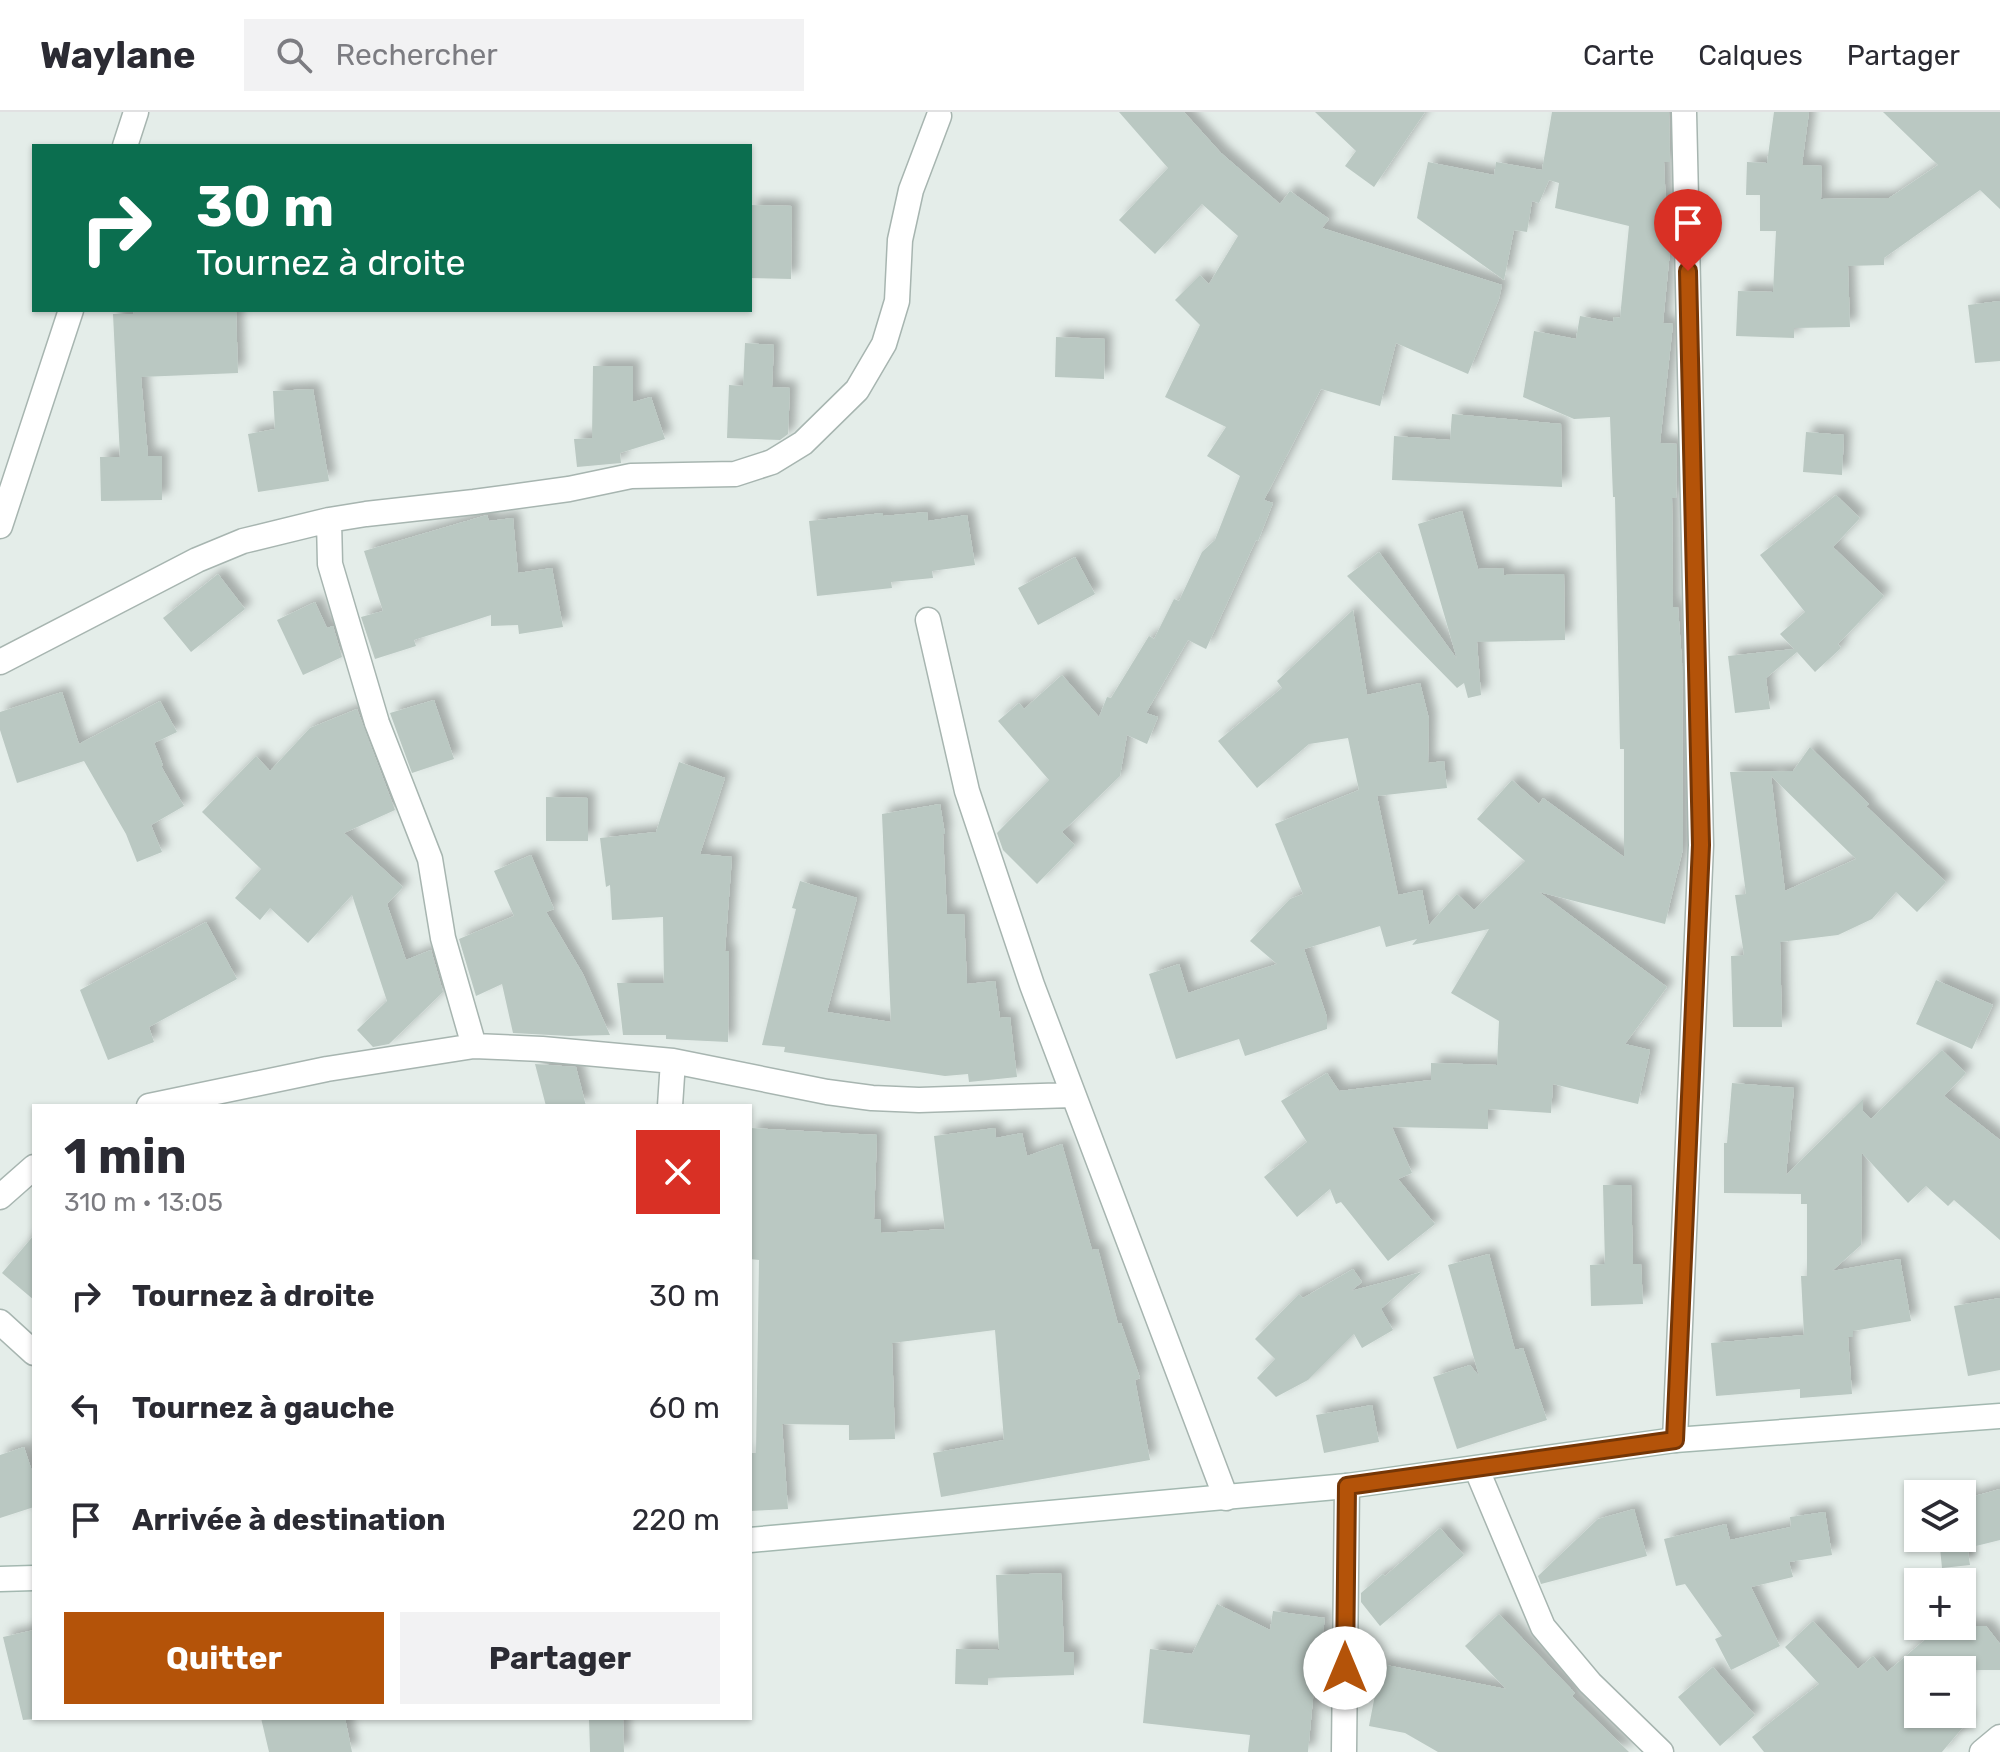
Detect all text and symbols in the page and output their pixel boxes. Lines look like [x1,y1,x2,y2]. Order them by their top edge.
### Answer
search box [244,19,804,91]
text: Waylane [40,32,196,78]
icon: search [272,33,316,77]
text: Rechercher [336,37,498,73]
text: Carte [1583,39,1654,72]
text: Calques [1698,39,1803,72]
text: Partager [1847,39,1960,72]
text: 30 m [196,174,334,240]
icon: right [64,176,168,280]
pin [1654,189,1722,271]
icon: arrive [1666,201,1710,245]
text: Tournez à droite [196,241,466,284]
text: 1 min [64,1128,187,1185]
button: close [636,1130,720,1214]
text: 310 m · 13:05 [64,1187,223,1218]
icon: right [64,1274,108,1318]
text: Tournez à droite [132,1278,375,1314]
text: 30 m [649,1278,720,1314]
icon: left [64,1386,108,1430]
text: Tournez à gauche [132,1390,395,1426]
text: 60 m [649,1390,720,1426]
map controls [1904,1480,1976,1728]
button: layers [1904,1480,1976,1552]
icon: arrive [64,1498,108,1542]
text: Arrivée à destination [132,1502,446,1538]
text: 220 m [632,1502,720,1538]
button: + [1904,1568,1976,1640]
button: Quitter [64,1612,384,1704]
button: Partager [400,1612,720,1704]
position arrow [1303,1626,1387,1710]
button: − [1904,1656,1976,1728]

